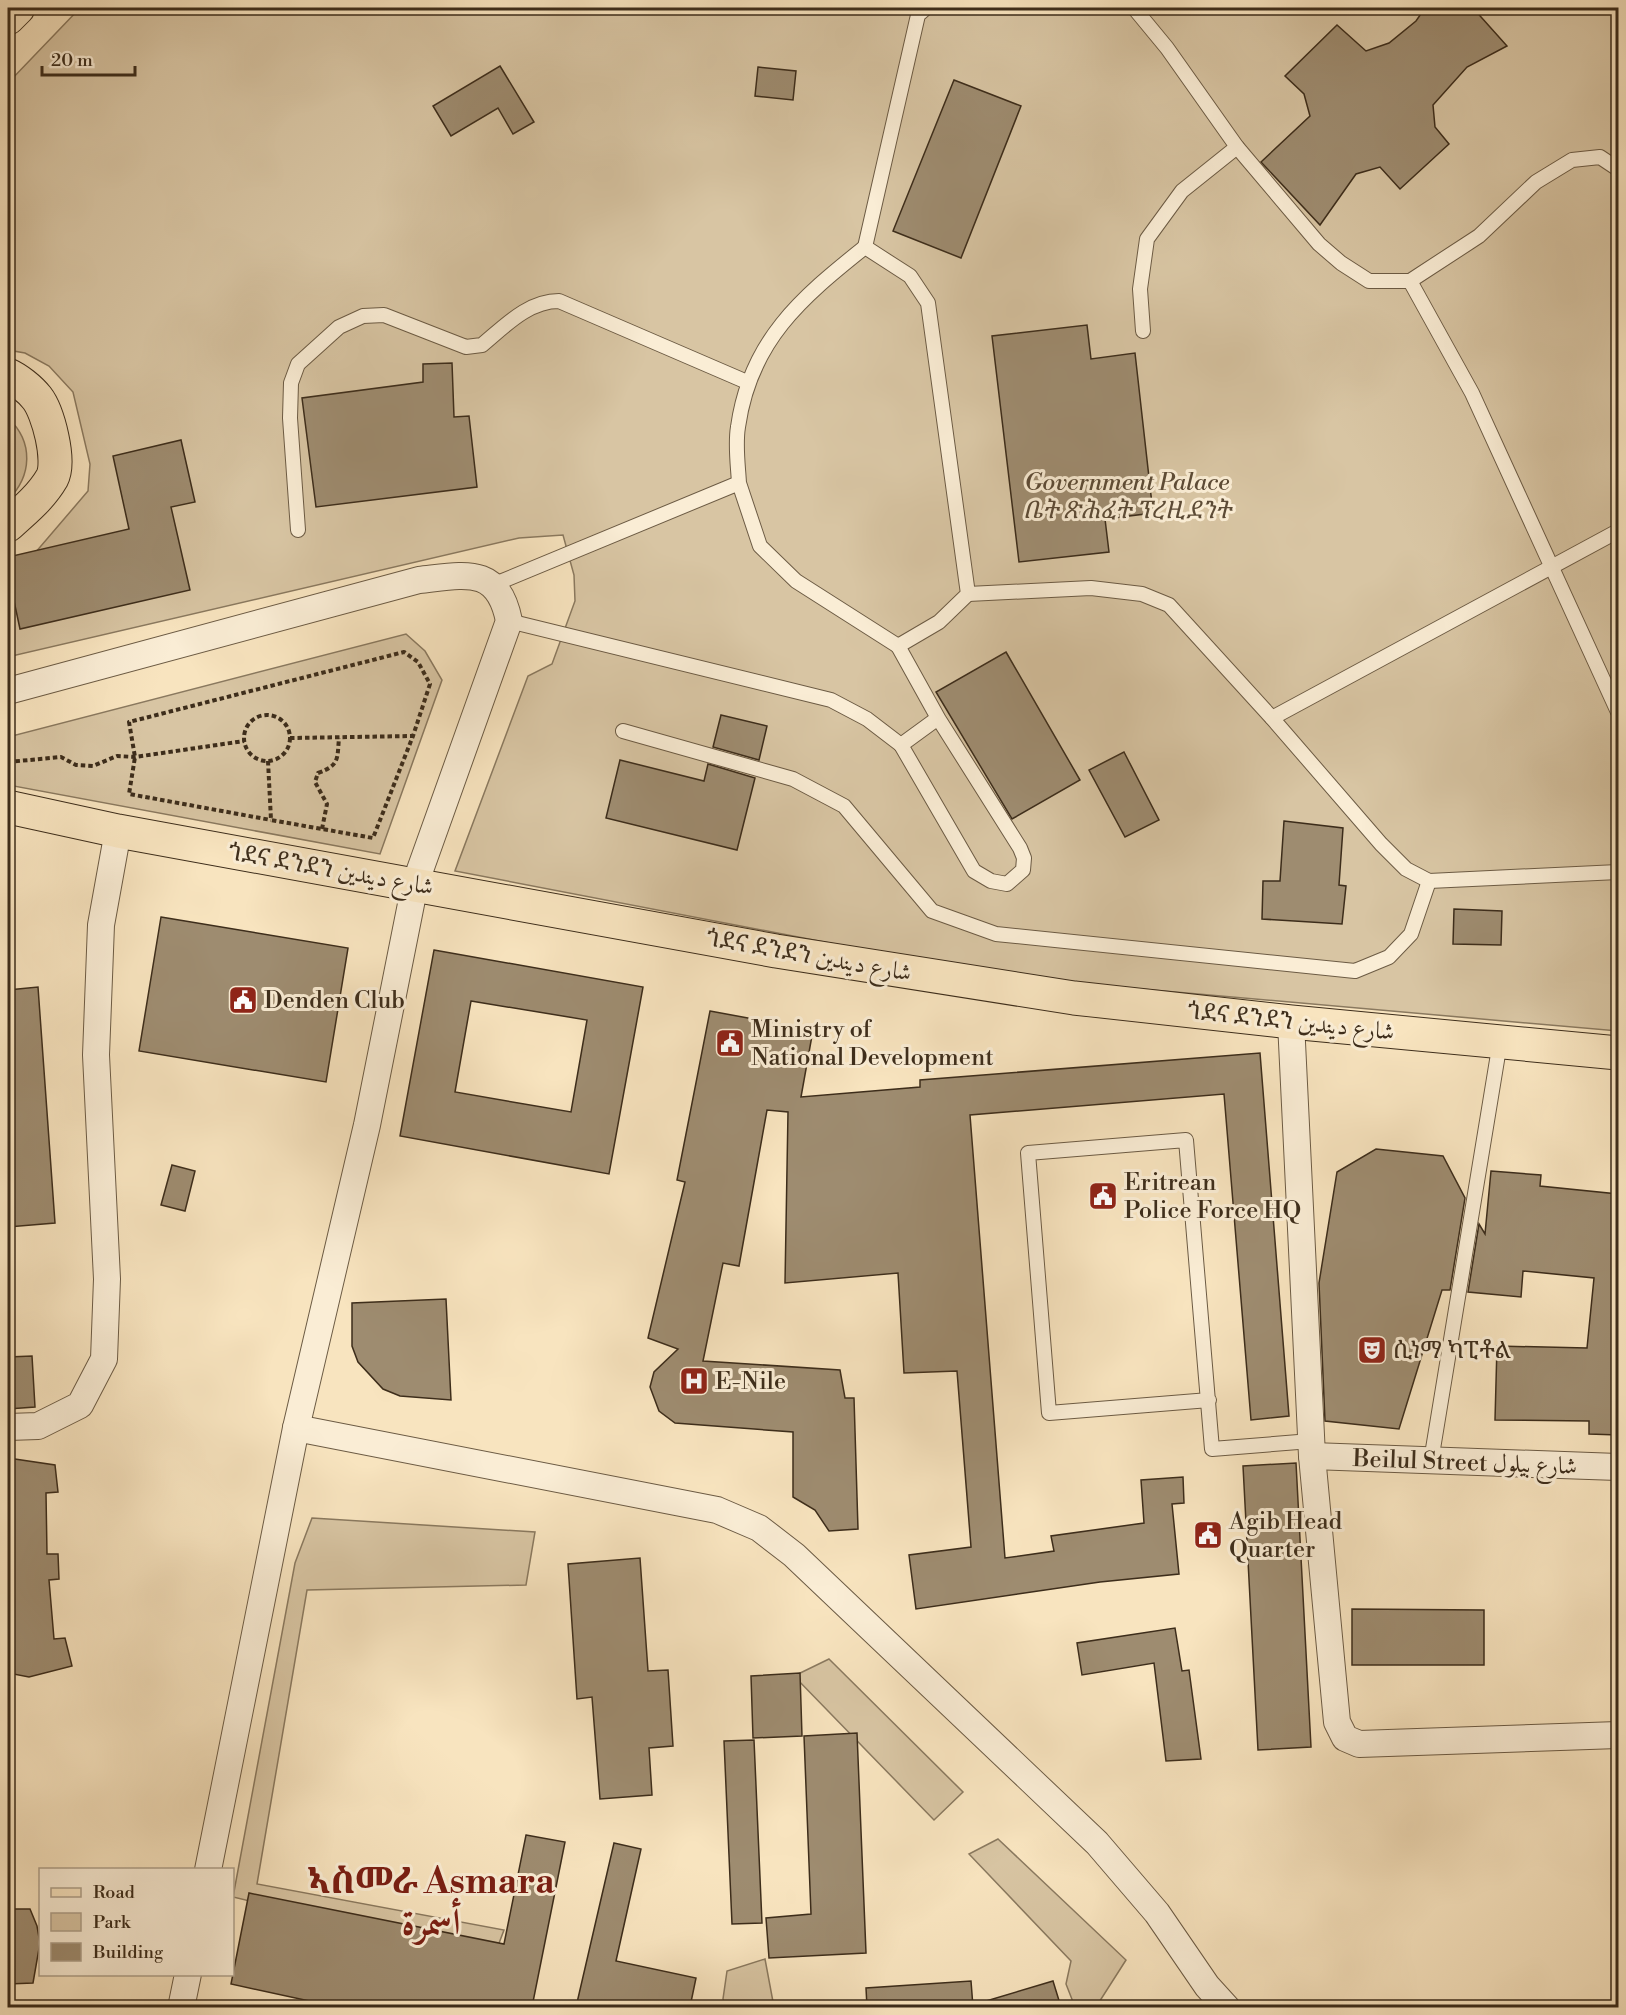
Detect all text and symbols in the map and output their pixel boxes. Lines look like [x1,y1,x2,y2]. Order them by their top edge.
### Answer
scale bar [42,39,135,77]
text: 20 m [51,49,93,72]
park label: Government Palace ቤት ጽሕፈት ፕረዚደንት [1023,468,1233,526]
street label: ጎደና ደንደን شارع ديندين [225,837,436,907]
street label: ጎደና ደንደን شارع ديندين [703,923,914,993]
public building icon: Denden Club [227,984,259,1016]
place label: Denden Club [264,986,405,1016]
street label: ጎደና ደንደን شارع ديندين [1186,996,1396,1052]
place label: Ministry of National Development [751,1015,994,1073]
public building icon: Ministry of National Development [714,1027,746,1059]
place label: Eritrean Police Force HQ [1124,1168,1301,1226]
public building icon: Eritrean Police Force HQ [1087,1180,1119,1212]
theatre icon: ሲነማ ካፒቶል [1356,1334,1388,1366]
place label: ሲነማ ካፒቶል [1393,1336,1511,1366]
hospital icon: E-Nile [678,1365,710,1397]
place label: E-Nile [715,1367,786,1397]
street label: Beilul Street شارع بيلول [1351,1444,1578,1486]
place label: Agib Head Quarter [1228,1507,1343,1565]
public building icon: Agib Head Quarter [1192,1519,1224,1551]
district label: ኣስመራ Asmara أسمرة [307,1860,555,1946]
legend [39,1868,234,1976]
text: Road [93,1881,136,1904]
text: Park [93,1911,132,1934]
text: Building [92,1941,164,1964]

